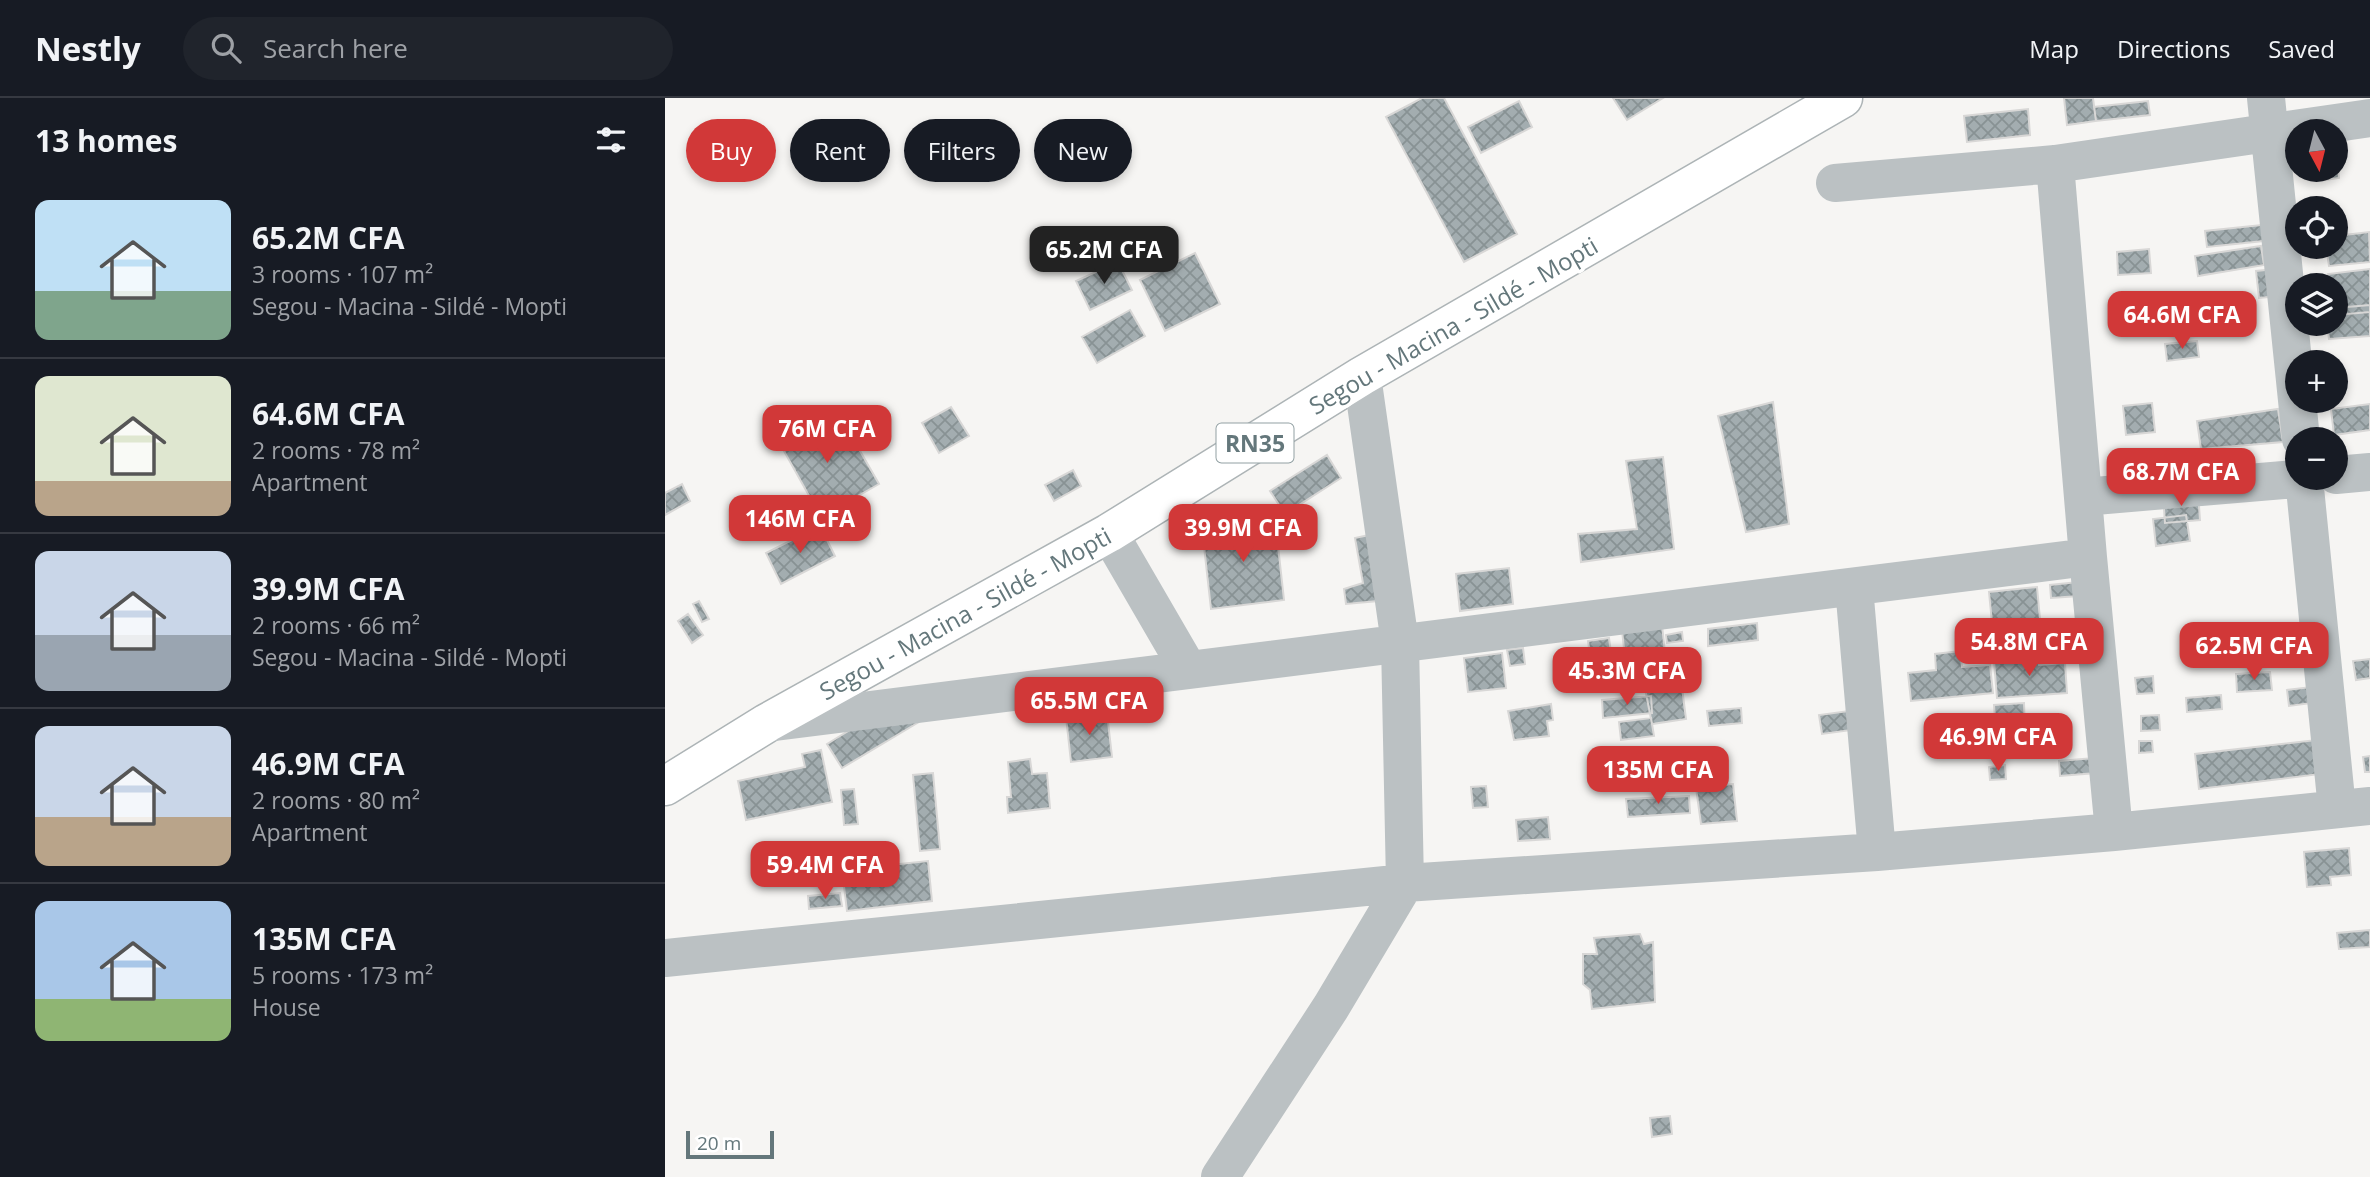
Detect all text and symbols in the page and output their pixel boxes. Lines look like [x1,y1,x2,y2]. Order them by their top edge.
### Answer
search box [183,17,673,80]
text: Nestly [35,26,141,71]
icon: search [207,29,245,67]
text: Search here [263,30,408,66]
text: Map [2029,32,2079,65]
text: Directions [2117,32,2230,65]
text: Saved [2268,32,2335,65]
chip: Buy [686,119,776,182]
chip: Rent [790,119,890,182]
chip: Filters [904,119,1020,182]
chip: New [1034,119,1132,182]
north arrow [2285,119,2349,182]
map controls [2285,119,2348,490]
text: 13 homes [35,120,178,161]
icon: filters [592,121,630,159]
button: locate [2285,196,2348,259]
text: 65.2M CFA [252,217,404,258]
pin: 65.2M CFA [1024,226,1184,286]
icon: home [91,228,175,312]
street label: Segou - Macina - Sildé - Mopti [1302,229,1604,421]
text: 65.2M CFA [1046,233,1162,265]
text: 3 rooms · 107 m² [252,258,433,290]
button: layers [2285,273,2348,336]
text: Segou - Macina - Sildé - Mopti [252,290,567,322]
pin: 64.6M CFA [2102,292,2262,351]
text: 64.6M CFA [2124,298,2240,330]
button: + [2285,350,2348,413]
text: 64.6M CFA [252,393,404,434]
icon: home [91,404,175,488]
pin: 76M CFA [762,406,892,465]
text: 76M CFA [778,412,876,444]
road number: RN35 [1217,424,1293,462]
button: − [2285,427,2348,490]
text: 2 rooms · 78 m² [252,434,420,466]
pin: 68.7M CFA [2101,448,2261,508]
text: 68.7M CFA [2123,455,2239,487]
text: Apartment [252,466,368,498]
pin: 146M CFA [728,496,872,555]
text: 146M CFA [745,502,855,534]
pin: 39.9M CFA [1163,504,1323,564]
text: 39.9M CFA [1185,511,1301,543]
street label: Segou - Macina - Sildé - Mopti [813,519,1117,707]
text: 39.9M CFA [252,568,404,609]
icon: home [91,579,175,663]
text: 2 rooms · 66 m² [252,609,420,641]
pin: 54.8M CFA [1949,618,2109,678]
pin: 62.5M CFA [2174,622,2334,682]
text: 54.8M CFA [1971,625,2087,657]
text: 62.5M CFA [2196,629,2312,661]
text: Segou - Macina - Sildé - Mopti [252,641,567,673]
pin: 45.3M CFA [1547,648,1707,707]
text: 45.3M CFA [1569,654,1685,686]
pin: 65.5M CFA [1009,678,1169,737]
text: 65.5M CFA [1031,684,1147,716]
pin: 46.9M CFA [1918,714,2078,773]
text: 46.9M CFA [1940,720,2056,752]
text: 46.9M CFA [252,743,404,784]
pin: 135M CFA [1586,746,1730,806]
text: 135M CFA [1603,753,1713,785]
icon: home [91,754,175,838]
text: 2 rooms · 80 m² [252,784,420,816]
text: Apartment [252,816,368,848]
pin: 59.4M CFA [745,842,905,901]
text: 59.4M CFA [767,848,883,880]
text: 135M CFA [252,918,396,959]
icon: home [91,929,175,1013]
text: 5 rooms · 173 m² [252,959,433,991]
text: House [252,991,321,1023]
scale bar [686,1128,773,1160]
text: 20 m [697,1130,741,1156]

